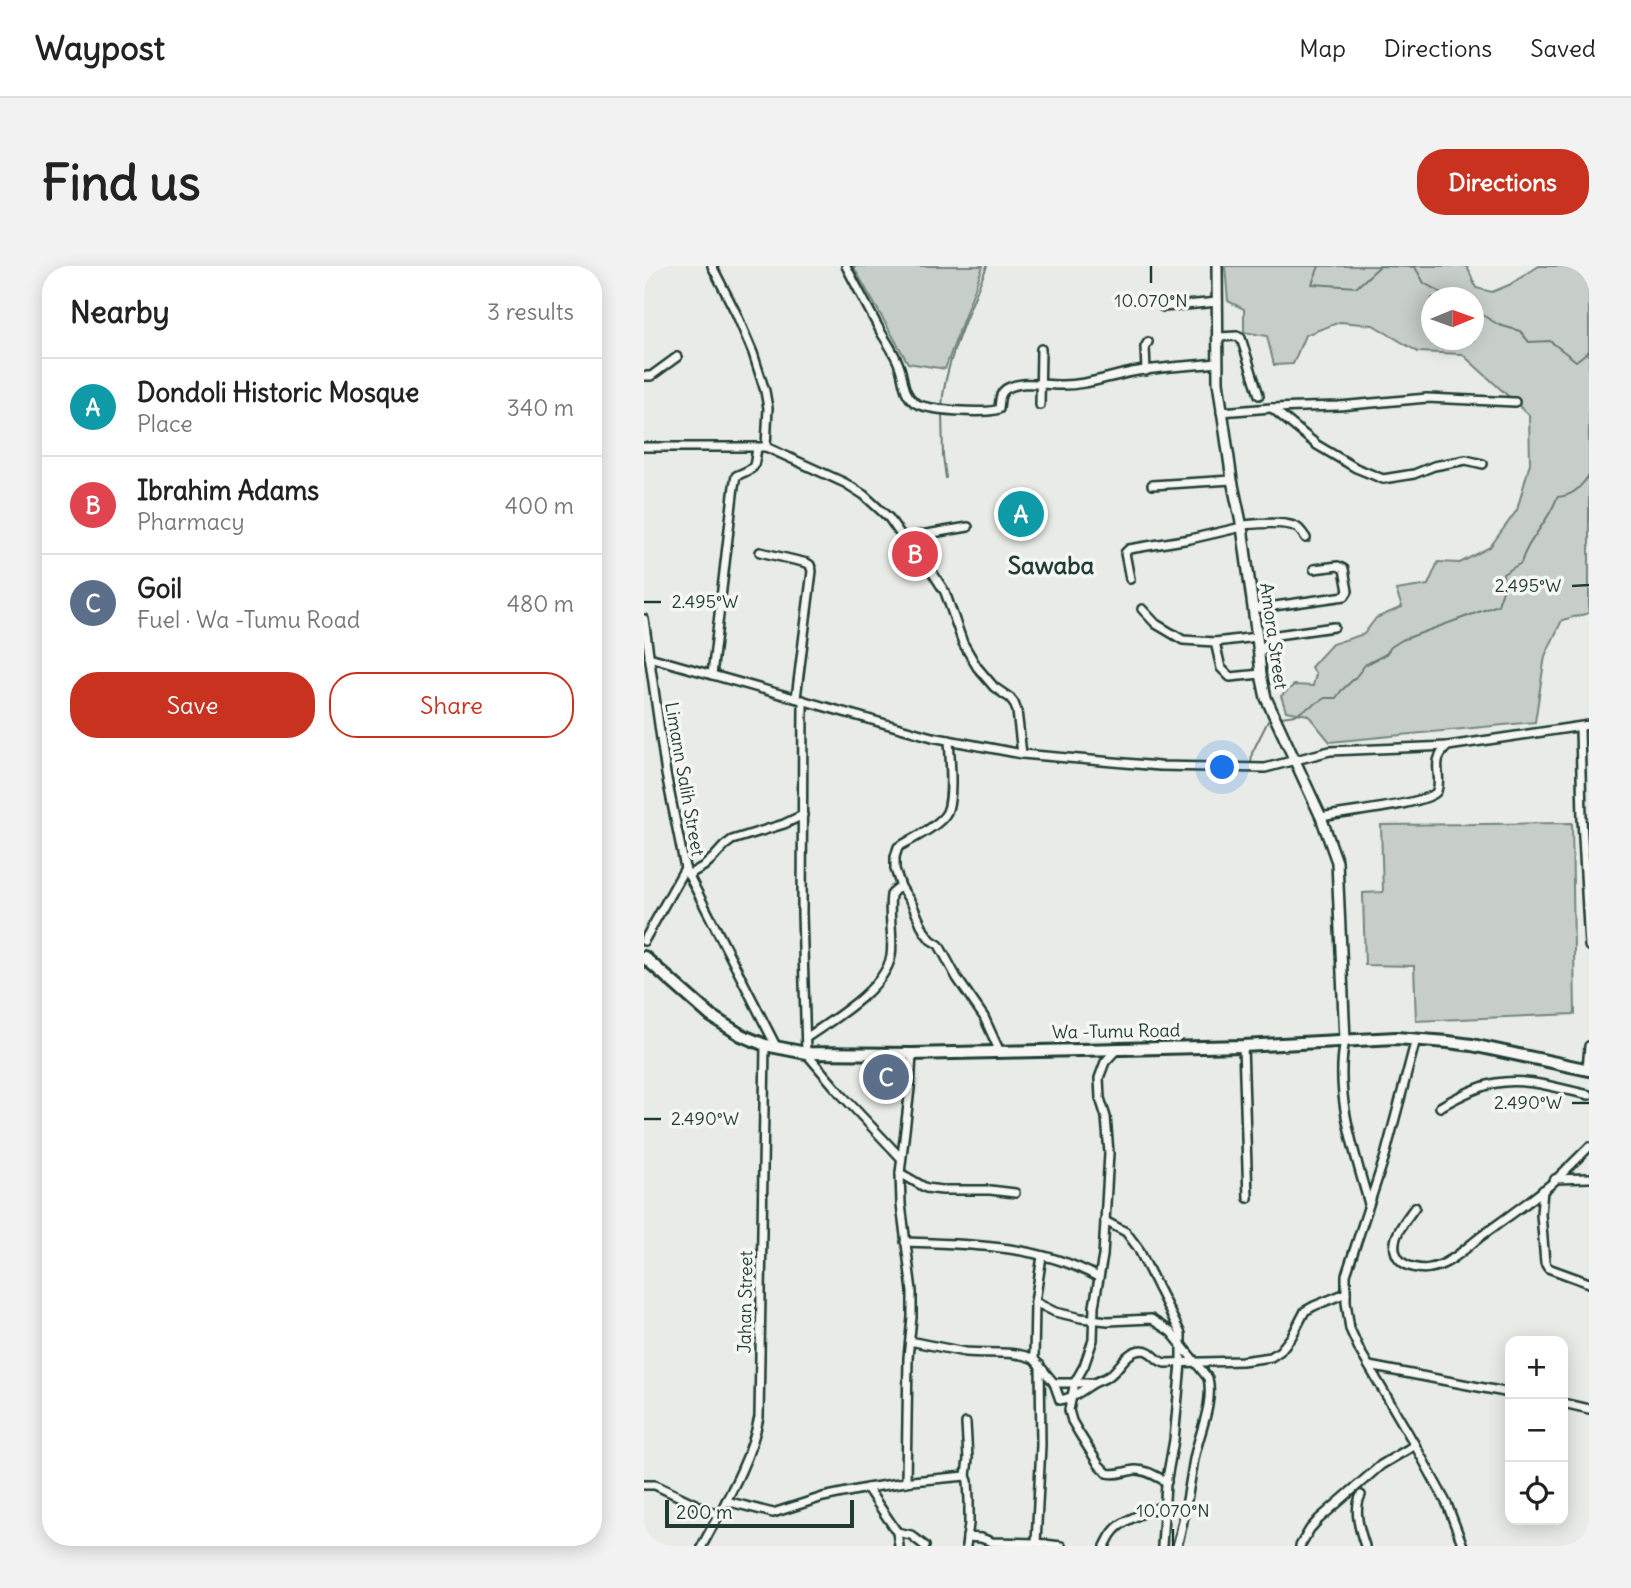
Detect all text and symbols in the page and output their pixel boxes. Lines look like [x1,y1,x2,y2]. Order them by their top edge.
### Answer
text: Waypost [35,27,165,69]
text: Map [1299,33,1346,63]
text: Directions [1384,33,1492,63]
text: Saved [1530,33,1596,63]
button: Directions [1417,149,1589,215]
text: Find us [42,152,200,213]
north arrow [1421,287,1484,350]
text: 10.070°N [1114,289,1188,312]
text: Nearby [70,293,170,331]
text: 3 results [487,297,574,326]
text: Dondoli Historic Mosque [137,376,419,409]
text: A [86,393,100,422]
text: 340 m [507,393,574,422]
text: Place [137,409,193,438]
text: Ibrahim Adams [137,474,319,507]
pin: A [998,488,1044,540]
text: B [85,491,101,520]
text: 400 m [505,491,574,520]
text: Pharmacy [137,507,245,536]
pin: B [892,528,938,580]
district label: Sawaba [1008,550,1095,580]
text: Goil [137,572,182,605]
text: 2.495°W [1495,574,1561,597]
street label: Amora Street [1255,581,1293,691]
text: C [85,589,101,618]
text: 480 m [507,589,574,618]
text: 2.495°W [672,590,738,613]
text: Fuel · Wa -Tumu Road [137,605,360,634]
button: Save [70,672,315,738]
button: Share [329,672,574,738]
street label: Limann Salih Street [660,700,710,858]
your location [1205,750,1239,784]
street label: Wa -Tumu Road [1052,1018,1181,1044]
pin: C [863,1051,909,1103]
text: 2.490°W [1494,1091,1562,1114]
text: 2.490°W [671,1107,739,1130]
street label: Jahan Street [733,1250,757,1354]
map controls [1505,1336,1568,1525]
button: + [1505,1336,1568,1399]
button: − [1505,1399,1568,1462]
button: locate [1505,1462,1568,1525]
scale bar [665,1497,854,1529]
text: 10.070°N [1136,1499,1210,1522]
text: 200 m [676,1500,733,1524]

